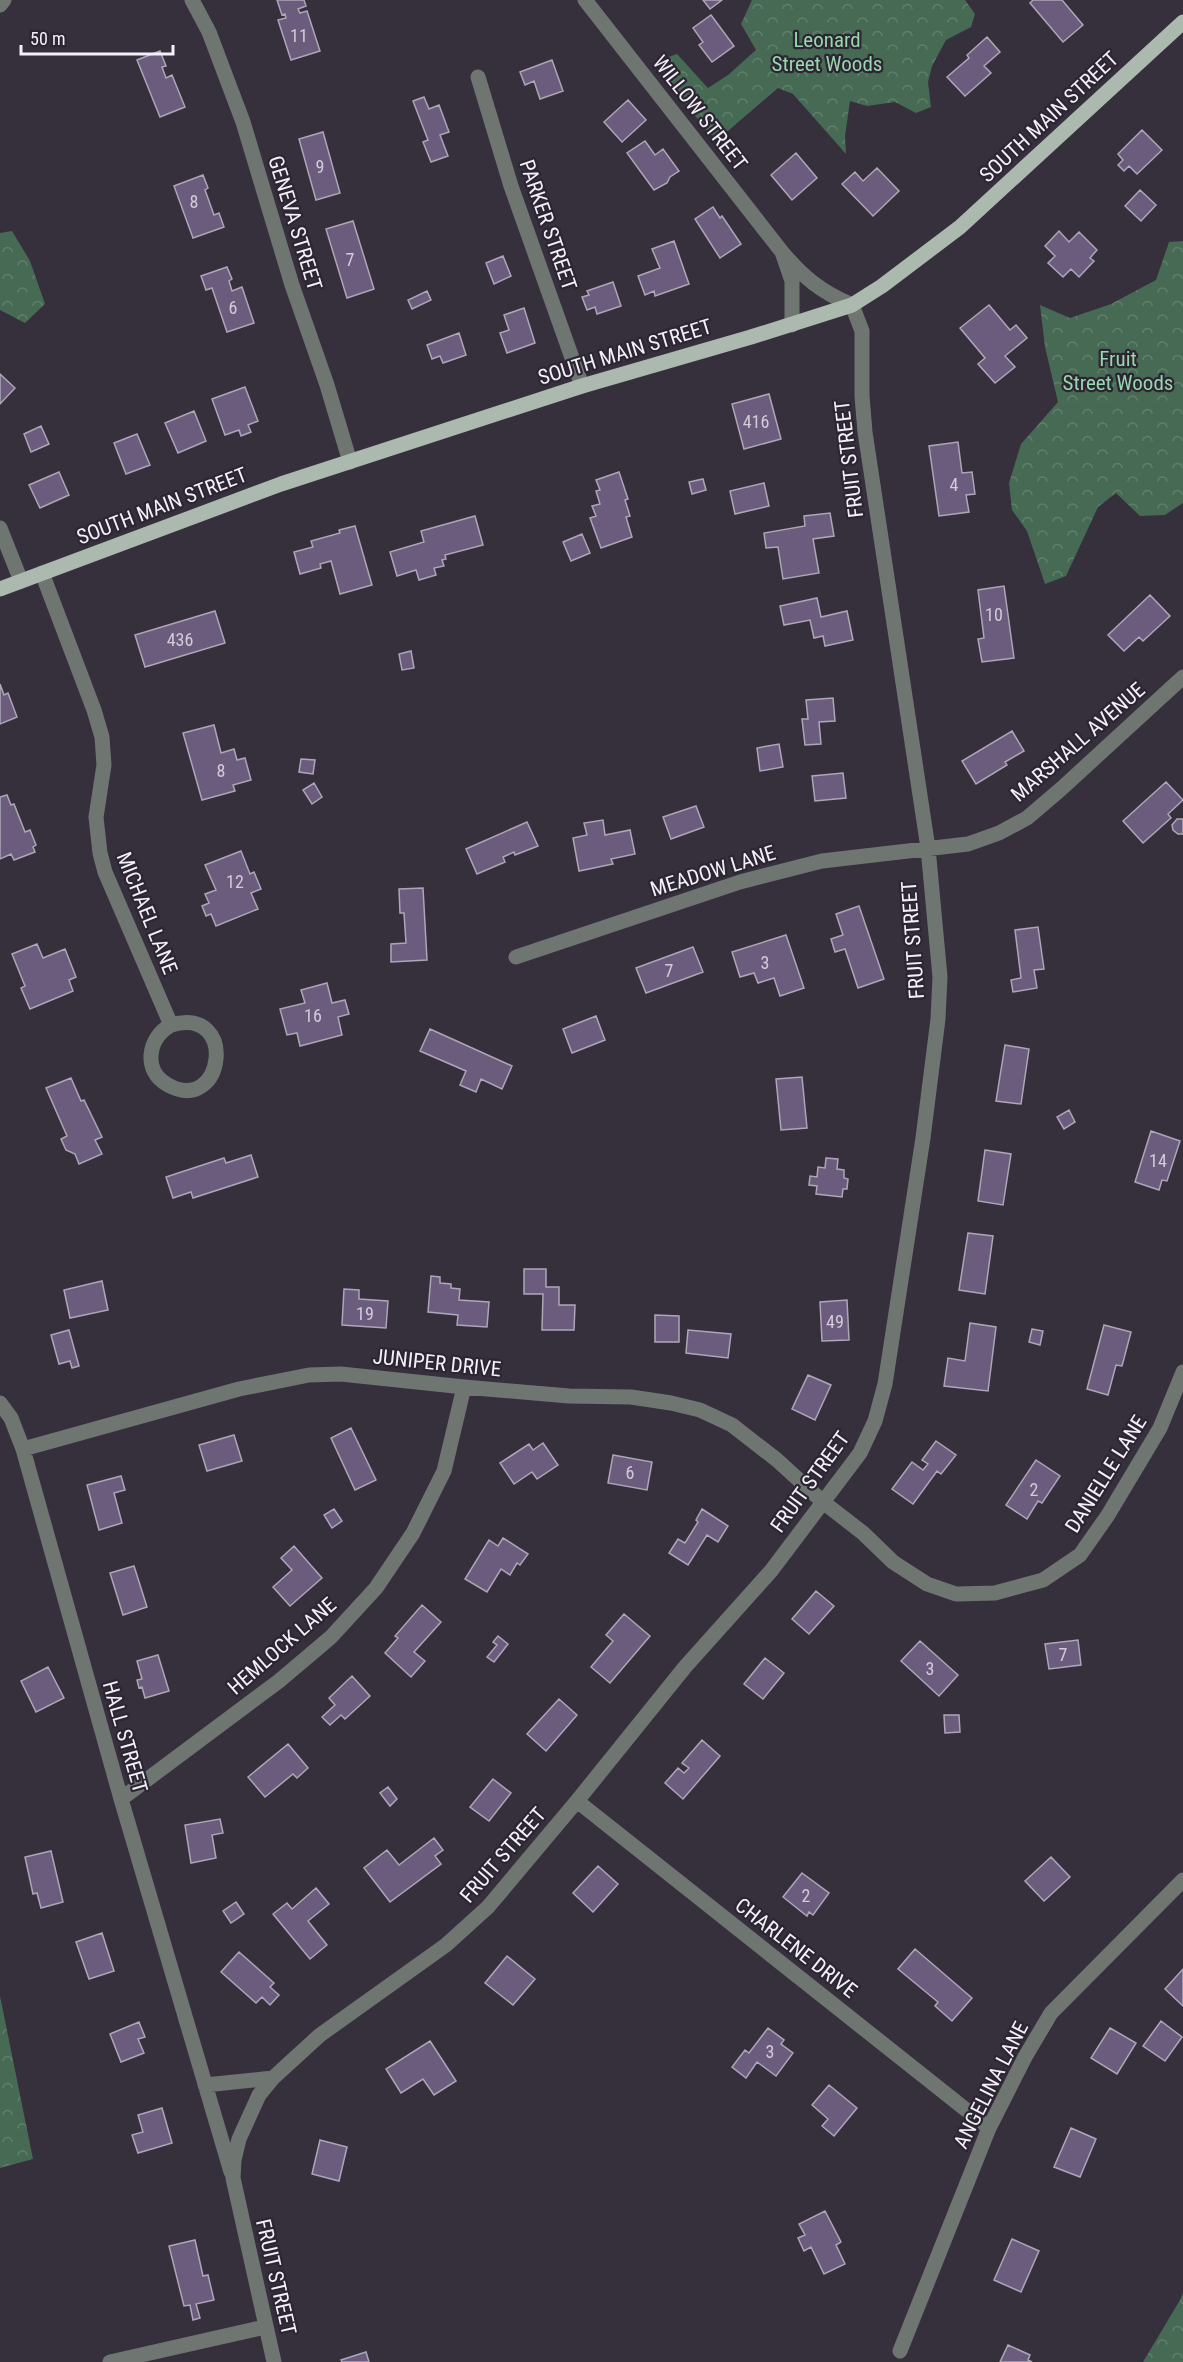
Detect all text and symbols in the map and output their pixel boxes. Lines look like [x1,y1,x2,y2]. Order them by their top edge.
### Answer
scale bar [21,18,172,56]
house number: 11 [290,25,308,46]
text: 50 m [30,28,65,49]
park label: Leonard Street Woods [772,28,882,76]
street label: SOUTH MAIN STREET [975,47,1123,187]
street label: WILLOW STREET [648,51,752,175]
street label: GENEVA STREET [263,153,327,293]
house number: 9 [316,156,324,177]
street label: PARKER STREET [514,157,582,293]
house number: 8 [190,191,198,212]
house number: 7 [346,249,355,270]
house number: 6 [229,297,237,318]
street label: SOUTH MAIN STREET [535,314,715,390]
park label: Fruit Street Woods [1063,347,1173,395]
street label: FRUIT STREET [830,399,868,519]
house number: 416 [743,411,769,432]
street label: SOUTH MAIN STREET [74,462,251,550]
house number: 4 [950,474,959,495]
house number: 10 [985,604,1003,625]
house number: 436 [167,629,193,650]
street label: MARSHALL AVENUE [1006,678,1150,806]
house number: 8 [217,760,225,781]
street label: MEADOW LANE [648,841,778,901]
street label: MICHAEL LANE [112,849,182,977]
house number: 12 [226,871,244,892]
street label: FRUIT STREET [897,880,929,1000]
house number: 3 [761,952,769,973]
house number: 7 [665,960,674,981]
house number: 16 [304,1005,322,1026]
house number: 14 [1149,1150,1167,1171]
house number: 19 [356,1303,374,1324]
house number: 49 [826,1311,844,1332]
street label: JUNIPER DRIVE [372,1344,502,1382]
street label: DANIELLE LANE [1060,1411,1152,1537]
street label: FRUIT STREET [766,1427,855,1537]
house number: 6 [626,1462,634,1483]
house number: 2 [1030,1479,1039,1500]
street label: HEMLOCK LANE [223,1593,341,1699]
house number: 7 [1059,1644,1068,1665]
house number: 3 [926,1658,934,1679]
street label: HALL STREET [98,1678,152,1796]
street label: FRUIT STREET [455,1802,551,1908]
house number: 2 [802,1885,811,1906]
street label: CHARLENE DRIVE [730,1893,862,2003]
street label: ANGELINA LANE [949,2018,1033,2152]
house number: 3 [766,2041,774,2062]
street label: FRUIT STREET [251,2217,301,2337]

